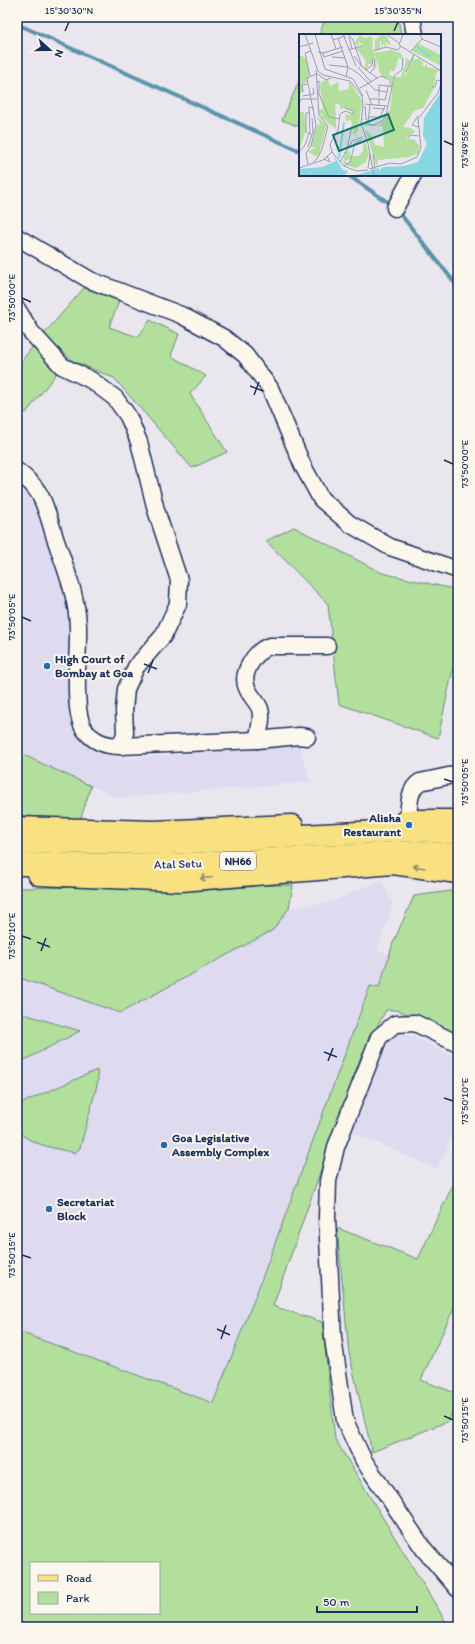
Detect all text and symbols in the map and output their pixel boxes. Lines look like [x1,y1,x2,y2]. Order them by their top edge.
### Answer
text: 15°30'30"N [45,4,93,17]
text: 15°30'35"N [374,4,422,17]
north arrow [30,30,70,70]
inset map [299,34,441,176]
text: N [51,48,66,59]
text: 73°49'55"E [458,121,471,168]
text: 73°50'00"E [5,273,18,322]
text: 73°50'00"E [458,439,471,488]
text: 73°50'05"E [5,593,18,641]
place label: High Court of Bombay at Goa [55,652,133,681]
marker: High Court of Bombay at Goa [42,661,52,671]
text: 73°50'05"E [458,758,471,806]
place label: Alisha Restaurant [343,811,402,839]
marker: Alisha Restaurant [404,820,414,830]
road number: NH66 [220,852,256,870]
street label: Atal Setu [154,856,203,872]
one-way arrow [413,863,426,871]
one-way arrow [200,874,213,881]
text: 73°50'10"E [5,912,18,959]
text: 73°50'10"E [458,1077,471,1124]
place label: Goa Legislative Assembly Complex [171,1131,270,1160]
marker: Goa Legislative Assembly Complex [159,1140,169,1150]
place label: Secretariat Block [57,1195,115,1223]
marker: Secretariat Block [44,1204,54,1214]
text: 73°50'15"E [5,1232,18,1278]
text: 73°50'15"E [458,1397,471,1443]
legend [30,1562,160,1614]
text: Road [66,1571,92,1585]
scale bar [317,1588,417,1614]
text: Park [66,1591,90,1605]
text: 50 m [323,1595,349,1609]

